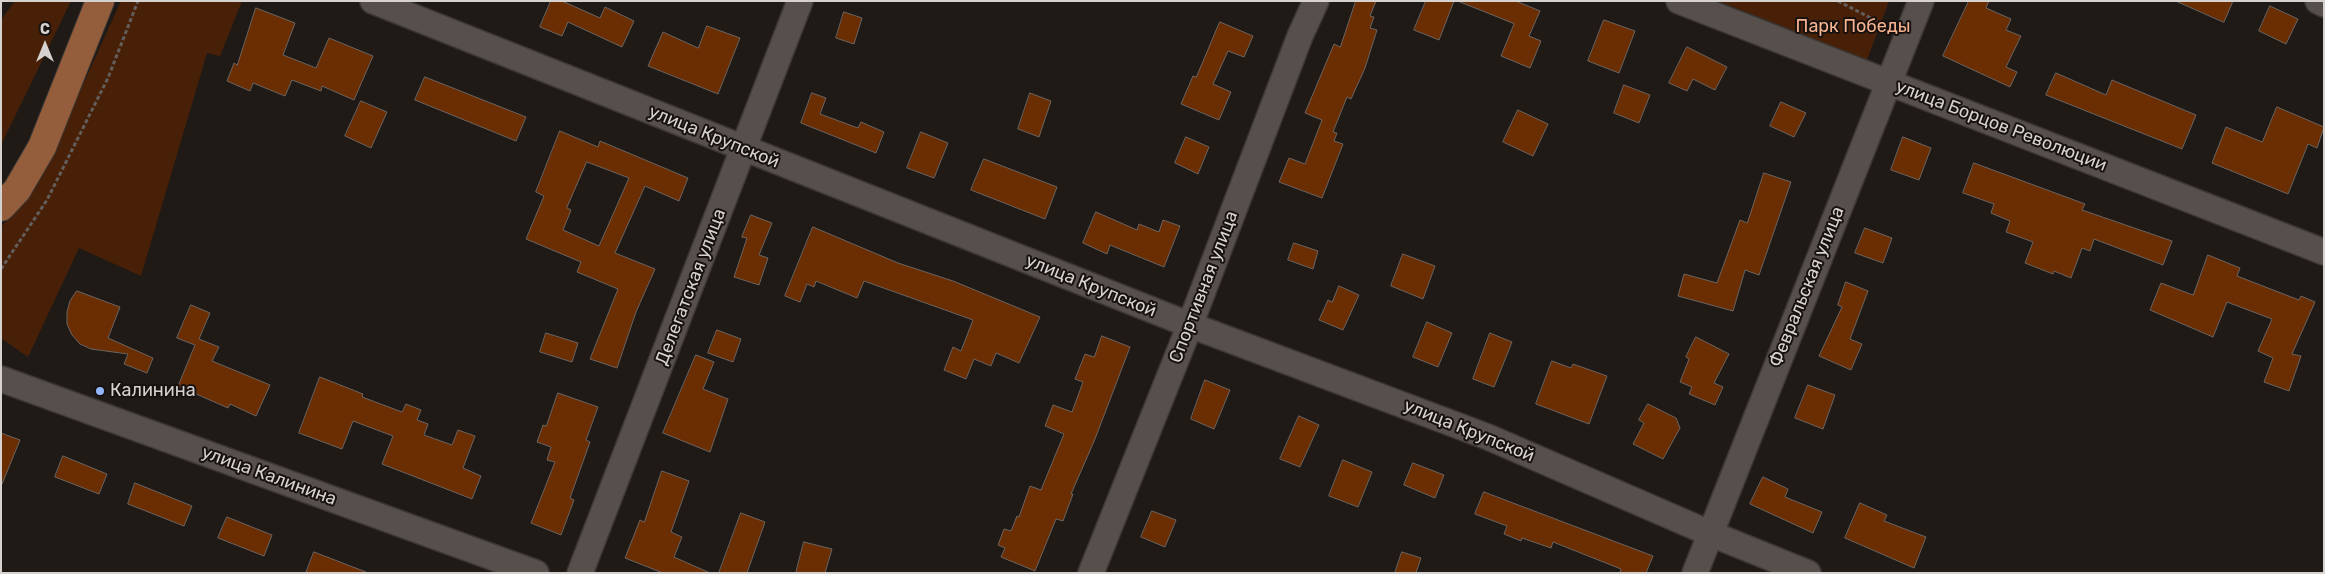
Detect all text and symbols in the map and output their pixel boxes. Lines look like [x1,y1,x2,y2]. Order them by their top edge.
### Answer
park label: Парк Победы [1796,16,1910,38]
north arrow [20,20,70,70]
text: С [40,21,50,38]
street label: улица Борцов Революции [1892,76,2110,176]
street label: улица Крупской [645,101,783,173]
street label: Февральская улица [1765,204,1849,370]
street label: Делегатская улица [651,206,731,368]
street label: Спортивная улица [1165,208,1243,366]
street label: улица Крупской [1022,250,1160,322]
place label: Калинина [110,380,196,402]
marker: Калинина [94,385,106,397]
street label: улица Крупской [1400,395,1538,467]
street label: улица Калинина [199,442,339,510]

